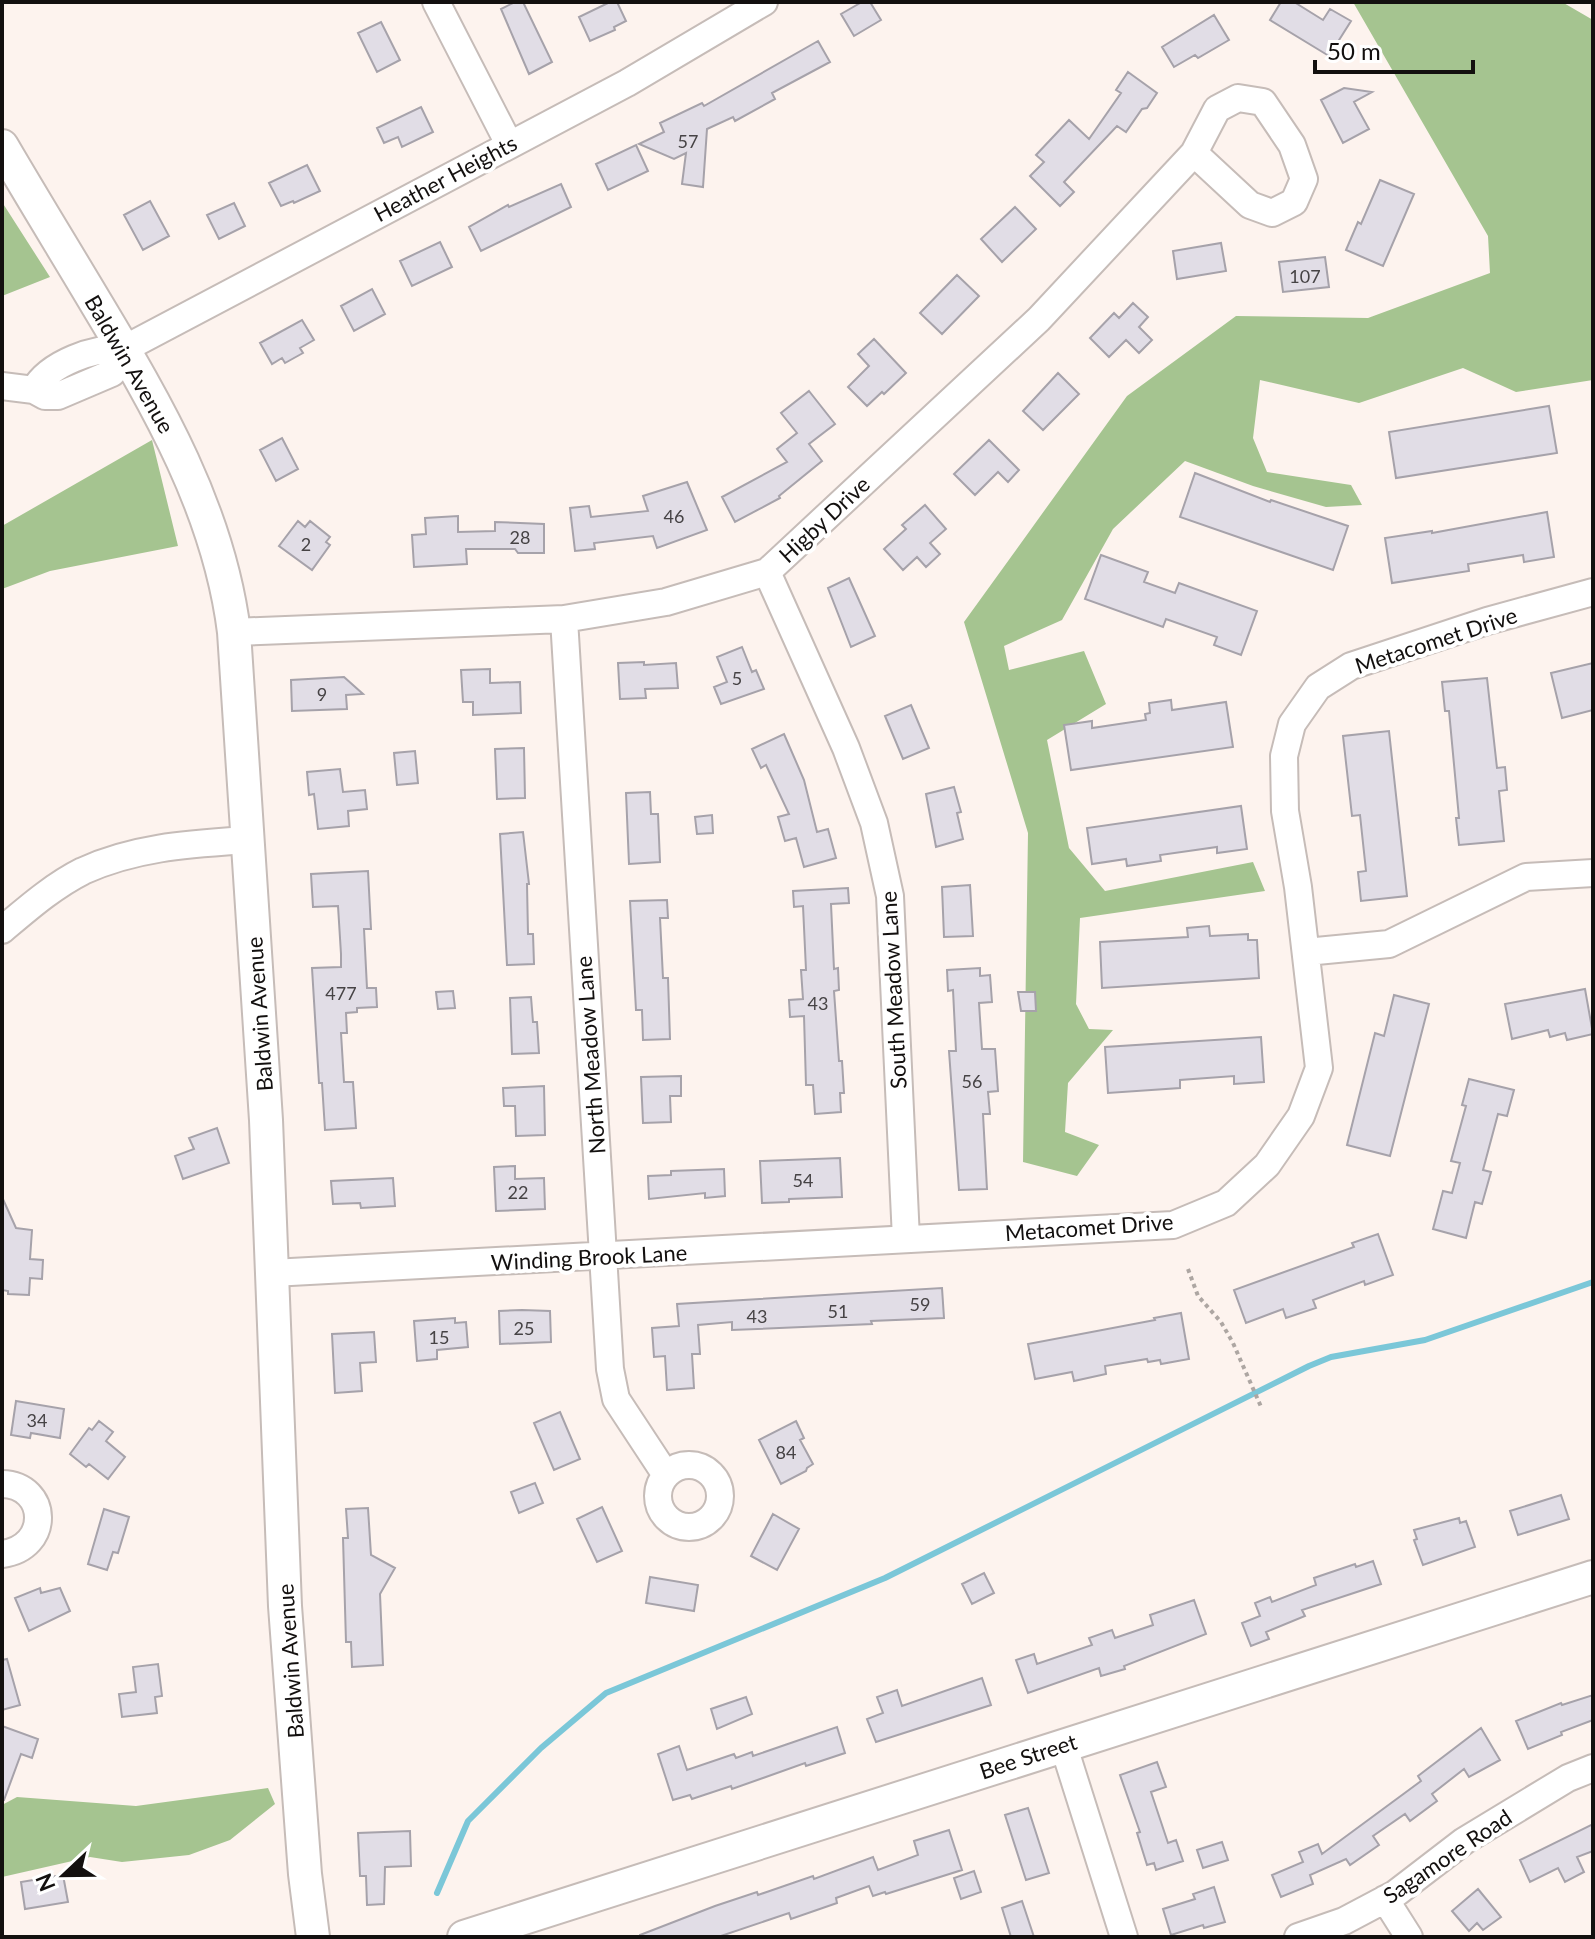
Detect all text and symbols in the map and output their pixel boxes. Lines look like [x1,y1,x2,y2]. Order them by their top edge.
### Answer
scale bar [1315,24,1473,74]
text: 50 m [1327,36,1381,65]
street label: Heather Heights [369,129,521,227]
house number: 57 [678,130,698,152]
house number: 107 [1289,265,1321,287]
street label: Baldwin Avenue [80,290,180,438]
street label: Higby Drive [773,470,875,568]
house number: 46 [664,505,684,527]
house number: 28 [510,526,530,548]
house number: 2 [301,533,311,555]
street label: Metacomet Drive [1352,601,1520,679]
house number: 5 [732,667,742,689]
house number: 9 [317,683,327,705]
street label: South Meadow Lane [874,890,912,1090]
street label: Baldwin Avenue [240,936,278,1092]
street label: North Meadow Lane [570,955,610,1155]
house number: 477 [325,982,357,1004]
house number: 43 [808,992,828,1014]
house number: 56 [962,1070,982,1092]
house number: 54 [793,1169,813,1191]
house number: 22 [508,1181,528,1203]
street label: Metacomet Drive [1004,1208,1174,1246]
street label: Winding Brook Lane [490,1238,688,1276]
house number: 59 [910,1293,930,1315]
house number: 51 [828,1300,848,1322]
house number: 43 [747,1305,767,1327]
house number: 25 [514,1317,534,1339]
house number: 15 [429,1326,449,1348]
house number: 34 [27,1409,47,1431]
house number: 84 [776,1441,796,1463]
street label: Baldwin Avenue [271,1583,309,1739]
street label: Bee Street [976,1728,1080,1784]
street label: Sagamore Road [1378,1803,1516,1909]
north arrow [24,1835,104,1915]
text: N [29,1870,61,1896]

